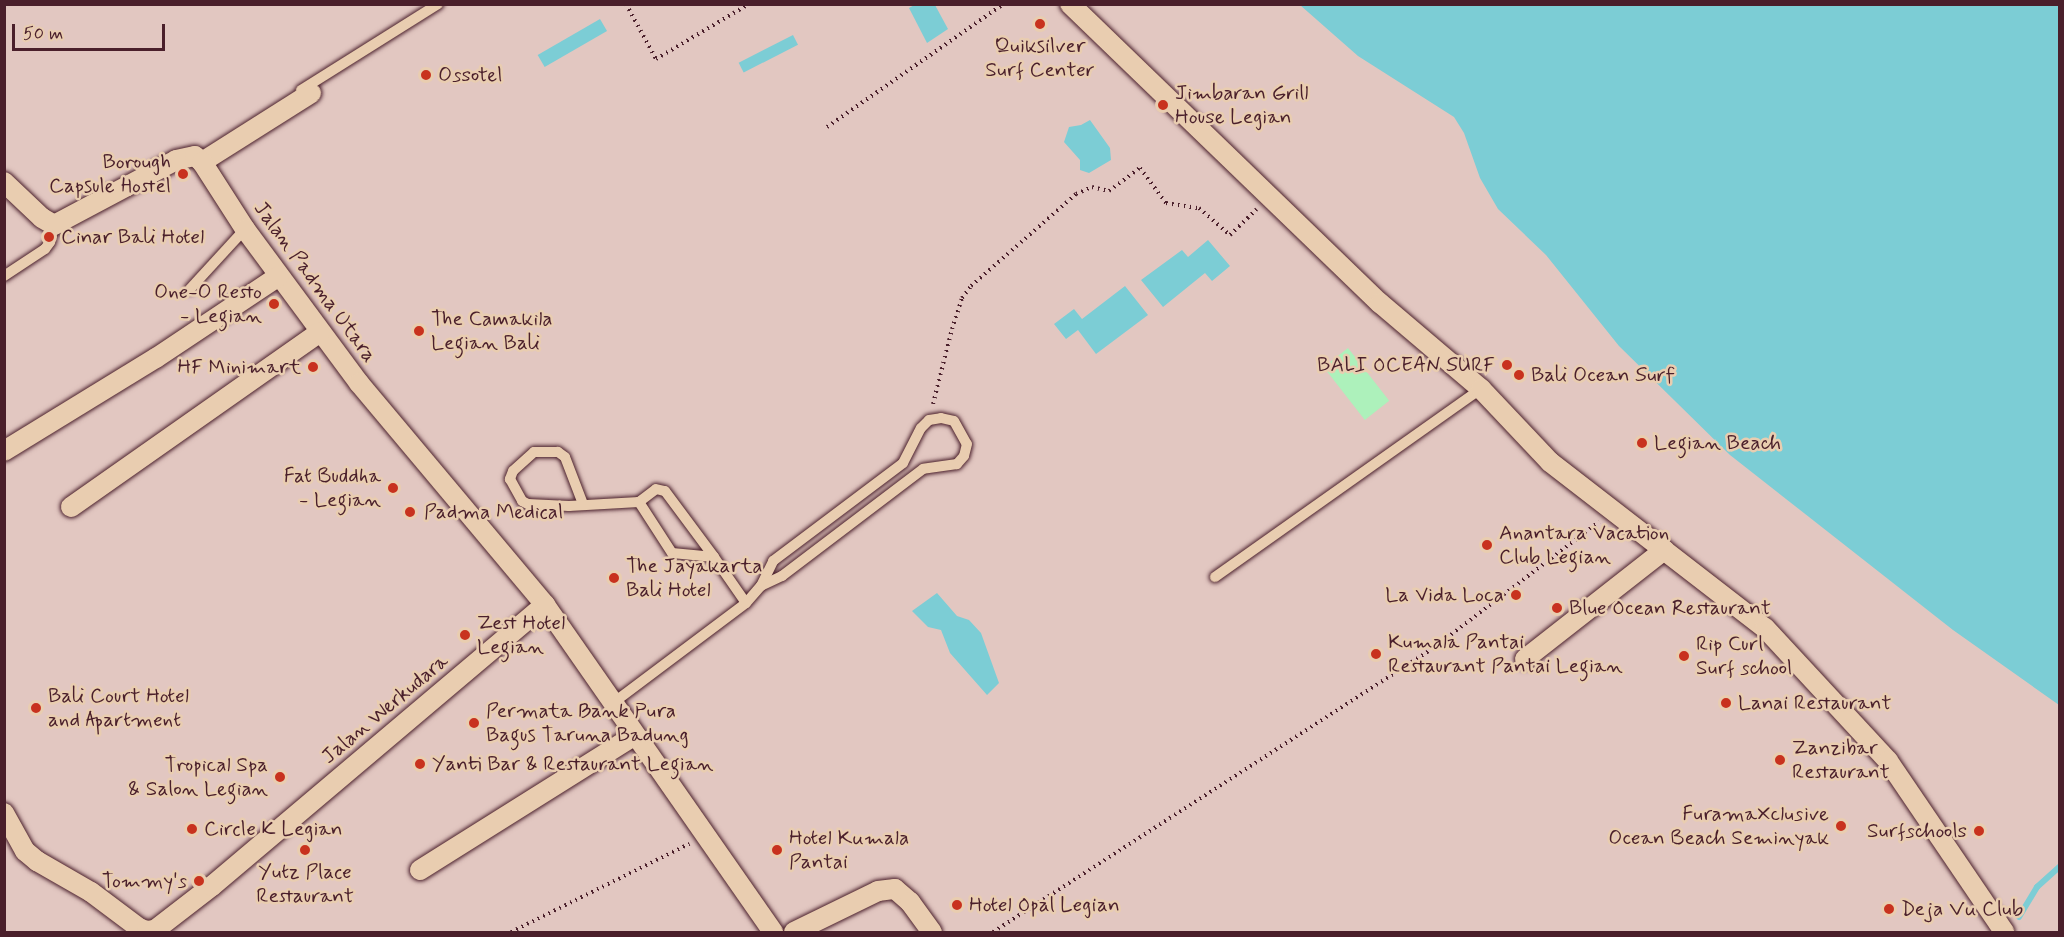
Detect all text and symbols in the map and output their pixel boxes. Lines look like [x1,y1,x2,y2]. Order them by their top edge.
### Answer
scale bar [15,12,168,50]
marker: Quiksilver Surf Center [1033,17,1047,31]
text: 50 m [23,22,63,46]
place label: Quiksilver Surf Center [985,33,1095,83]
place label: Ossotel [438,62,502,88]
marker: Ossotel [419,68,433,82]
place label: Jimbaran Grill House Legian [1175,80,1308,130]
marker: Jimbaran Grill House Legian [1156,98,1170,112]
place label: Borough Capsule Hostel [47,149,171,199]
marker: Borough Capsule Hostel [176,167,190,181]
street label: Jalan Padma Utara [249,198,381,366]
place label: Cinar Bali Hotel [61,224,202,250]
marker: Cinar Bali Hotel [42,230,56,244]
place label: One-O Resto - Legian [153,279,262,329]
marker: One-O Resto - Legian [267,297,281,311]
place label: The Camakila Legian Bali [431,306,556,356]
marker: The Camakila Legian Bali [412,324,426,338]
place label: BALI OCEAN SURF [1313,352,1495,378]
place label: HF Minimart [178,354,301,380]
marker: BALI OCEAN SURF [1500,358,1514,372]
marker: HF Minimart [306,360,320,374]
place label: Bali Ocean Surf [1531,362,1674,388]
marker: Bali Ocean Surf [1512,368,1526,382]
place label: Legian Beach [1654,430,1781,456]
marker: Legian Beach [1635,436,1649,450]
place label: Fat Buddha - Legian [282,463,381,513]
marker: Fat Buddha - Legian [386,481,400,495]
place label: Padma Medical [424,499,566,525]
marker: Padma Medical [401,503,419,521]
place label: Anantara Vacation Club Legian [1499,520,1668,570]
marker: Anantara Vacation Club Legian [1480,538,1494,552]
place label: The Jayakarta Bali Hotel [626,553,758,603]
marker: The Jayakarta Bali Hotel [607,571,621,585]
place label: La Vida Loca [1388,582,1504,608]
marker: La Vida Loca [1509,588,1523,602]
place label: Blue Ocean Restaurant [1569,595,1772,621]
marker: Blue Ocean Restaurant [1550,601,1564,615]
place label: Zest Hotel Legian [477,610,565,660]
marker: Zest Hotel Legian [458,628,472,642]
place label: Kumala Pantai Restaurant Pantai Legian [1388,629,1623,679]
place label: Rip Curl Surf school [1696,631,1792,681]
marker: Kumala Pantai Restaurant Pantai Legian [1369,647,1383,661]
street label: Jalan Werkudara [317,649,453,769]
marker: Rip Curl Surf school [1677,649,1691,663]
place label: Bali Court Hotel and Apartment [48,683,189,733]
place label: Lanai Restaurant [1738,690,1891,716]
marker: Lanai Restaurant [1719,696,1733,710]
place label: Permata Bank Pura Bagus Taruna Badung [486,698,680,748]
marker: Bali Court Hotel and Apartment [29,701,43,715]
marker: Permata Bank Pura Bagus Taruna Badung [467,716,481,730]
place label: Zanzibar Restaurant [1792,735,1890,785]
place label: Yanti Bar & Restaurant Legian [432,751,714,777]
place label: Tropical Spa & Salon Legian [125,752,268,802]
marker: Zanzibar Restaurant [1773,753,1787,767]
marker: Yanti Bar & Restaurant Legian [413,757,427,771]
marker: Tropical Spa & Salon Legian [273,770,287,784]
place label: FuramaXclusive Ocean Beach Seminyak [1609,801,1829,851]
place label: Circle K Legian [204,816,349,842]
place label: Surfschools [1867,818,1967,844]
marker: FuramaXclusive Ocean Beach Seminyak [1834,819,1848,833]
marker: Circle K Legian [185,822,199,836]
marker: Surfschools [1972,824,1986,838]
place label: Hotel Kumala Pantai [789,825,909,875]
marker: Yutz Place Restaurant [298,843,312,857]
marker: Hotel Kumala Pantai [770,843,784,857]
place label: Yutz Place Restaurant [256,859,354,909]
place label: Tommy's [102,868,187,894]
marker: Tommy's [192,874,206,888]
place label: Hotel Opal Legian [969,892,1126,918]
place label: Deja Vu Club [1901,896,2018,922]
marker: Hotel Opal Legian [950,898,964,912]
marker: Deja Vu Club [1882,902,1896,916]

